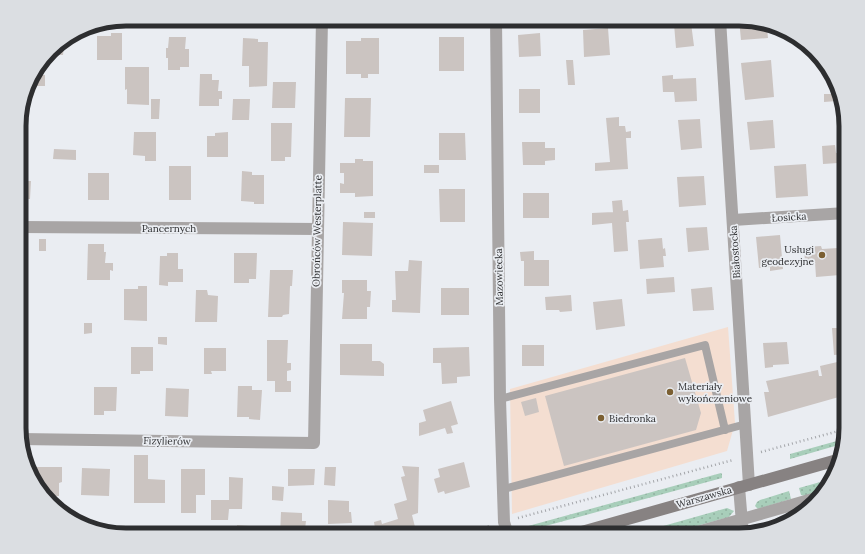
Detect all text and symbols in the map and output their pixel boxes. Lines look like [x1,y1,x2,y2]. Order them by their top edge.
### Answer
street label: Obrońców Westerplatte [310,174,324,287]
street label: Łosicka [771,209,807,225]
street label: Pancernych [142,222,196,235]
street label: Białostocka [727,225,743,279]
place label: Usługi geodezyjne [761,243,815,268]
street label: Mazowiecka [492,248,506,306]
marker: Usługi geodezyjne [817,250,827,260]
place label: Materiały wykończeniowe [678,380,753,405]
marker: Materiały wykończeniowe [665,387,675,397]
place label: Biedronka [609,412,656,425]
marker: Biedronka [596,413,606,423]
street label: Fizylierów [143,434,191,448]
street label: Warszawska [675,483,733,511]

